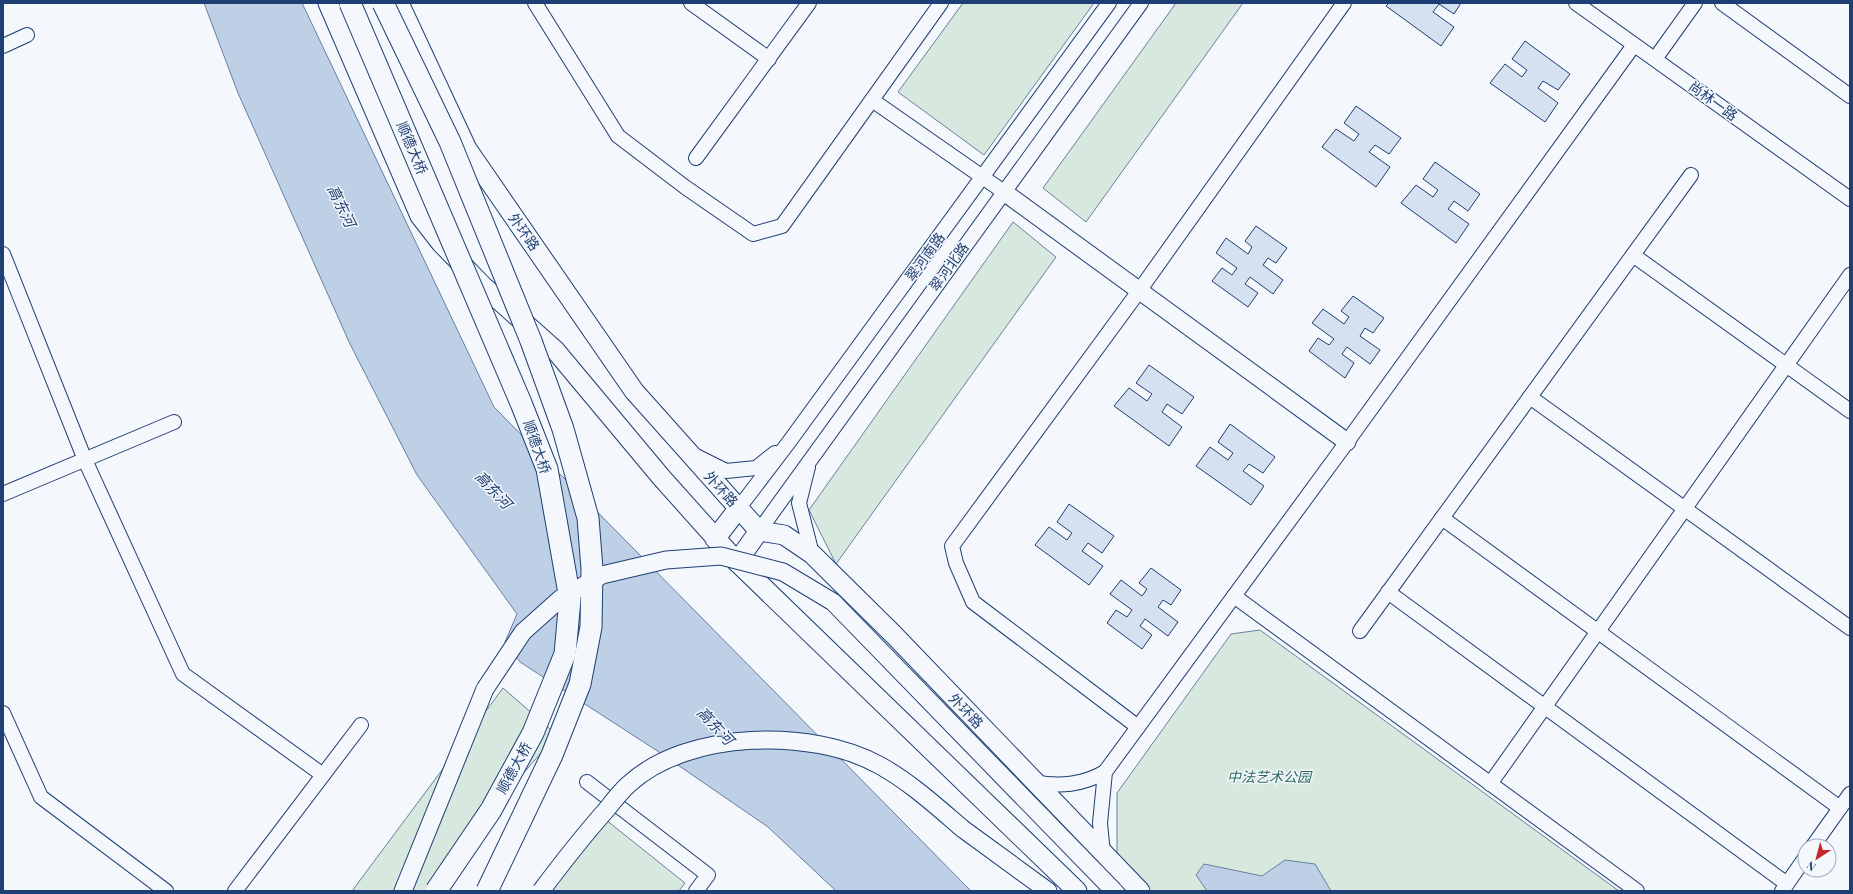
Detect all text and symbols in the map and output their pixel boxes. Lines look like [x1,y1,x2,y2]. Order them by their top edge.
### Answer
street label: 尚林一路 [1685,76,1742,125]
street label: 顺德大桥 [393,118,432,177]
water label: 高东河 [323,181,362,233]
street label: 外环路 [505,209,544,254]
street label: 翠河南路 [900,228,949,285]
street label: 翠河北路 [924,238,973,295]
street label: 顺德大桥 [519,417,556,476]
water label: 高东河 [471,466,518,515]
street label: 外环路 [700,467,742,511]
street label: 外环路 [945,689,988,732]
water label: 高东河 [693,702,740,751]
street label: 顺德大桥 [492,739,535,797]
park label: 中法艺术公园 [1227,767,1313,786]
north arrow [1797,838,1837,878]
text: N [1803,858,1818,875]

